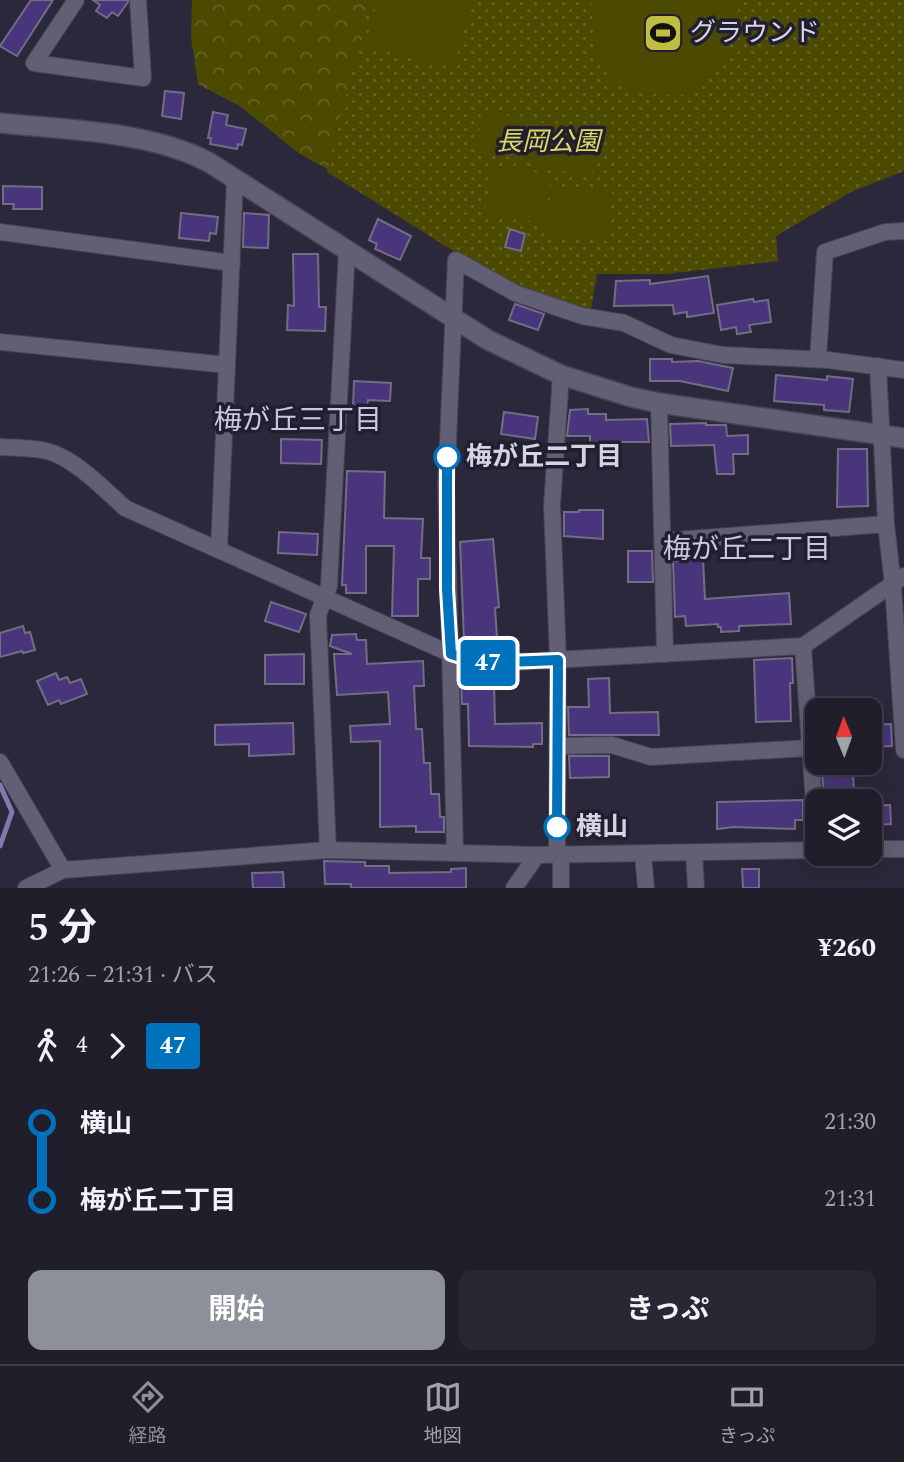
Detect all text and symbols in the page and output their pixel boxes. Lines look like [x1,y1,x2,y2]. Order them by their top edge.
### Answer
sports icon: グラウンド [642,12,684,54]
place label: グラウンド [690,13,820,53]
park label: 長岡公園 [496,122,604,162]
district label: 梅が丘三丁目 [214,399,382,442]
place label: 梅が丘二丁目 [466,437,622,477]
marker: 梅が丘二丁目 [434,444,460,470]
district label: 梅が丘二丁目 [663,528,831,571]
line badge: 47 [456,640,520,686]
text: 47 [475,645,501,681]
north arrow [805,698,882,775]
map controls [805,698,882,866]
button: layers [805,789,882,866]
place label: 横山 [576,807,628,847]
marker: 横山 [544,814,570,840]
text: 5 分 [28,900,97,958]
text: ¥260 [818,928,876,968]
text: 21:26 – 21:31 · バス [28,958,218,993]
icon: walk [28,1027,66,1065]
icon: forward [98,1027,136,1065]
text: 4 [76,1028,88,1063]
text: 47 [160,1028,186,1064]
text: 横山 [80,1104,132,1144]
text: 21:30 [824,1105,876,1140]
text: 梅が丘二丁目 [80,1181,236,1221]
text: 21:31 [824,1182,876,1217]
button: 開始 [28,1270,445,1350]
button: きっぷ [459,1270,876,1350]
tab: 経路 [129,1378,167,1451]
tab: 地図 [424,1378,462,1451]
tab: きっぷ [719,1378,775,1451]

